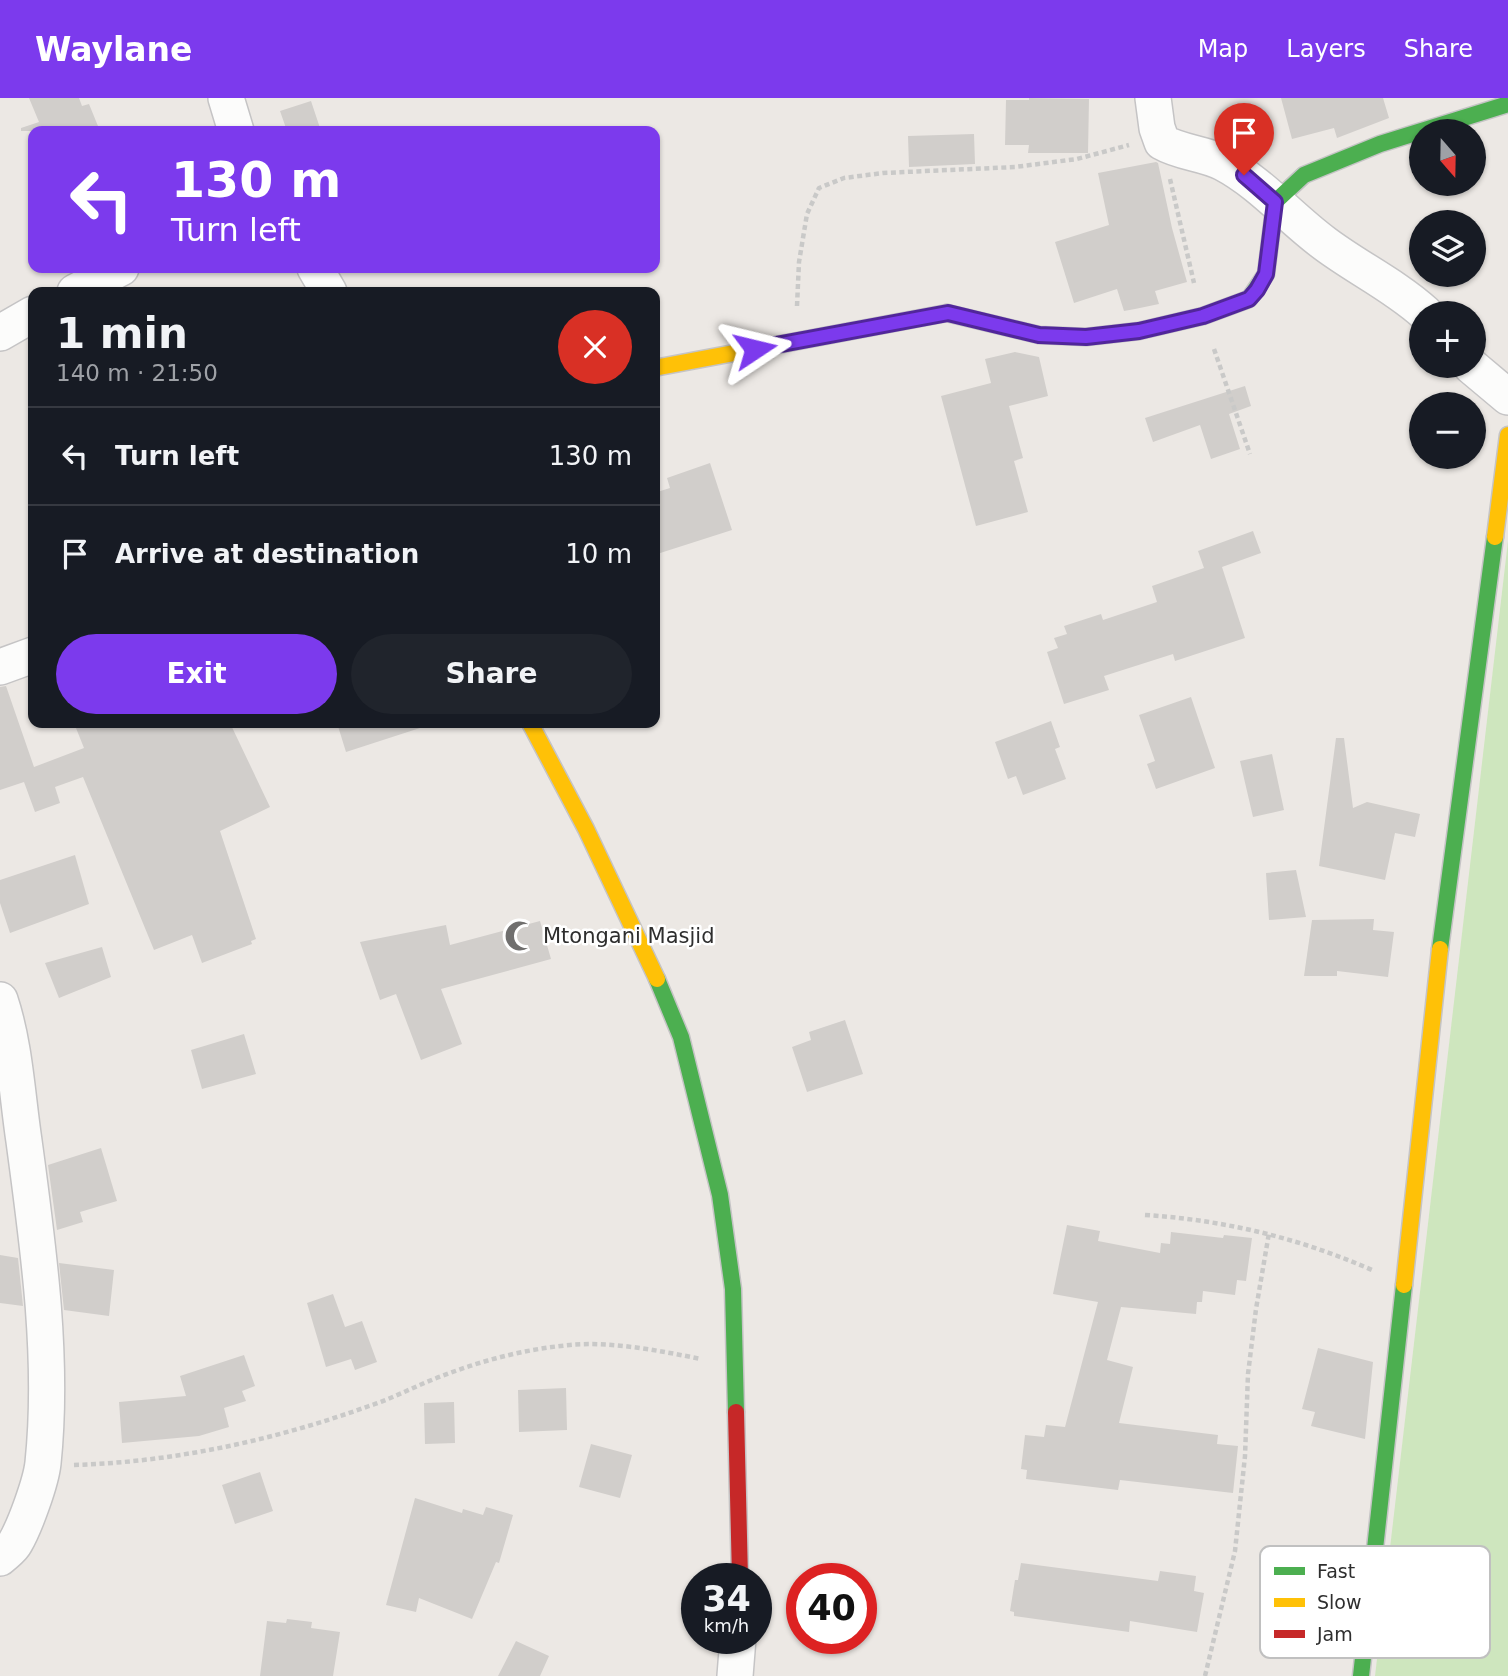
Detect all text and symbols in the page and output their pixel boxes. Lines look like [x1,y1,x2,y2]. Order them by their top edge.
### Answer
text: Waylane [35,30,192,69]
text: Map [1198,35,1248,63]
text: Layers [1286,35,1366,63]
text: Share [1404,35,1473,63]
pin [1214,103,1274,175]
icon: arrive [1225,114,1263,152]
north arrow [1409,119,1486,196]
map controls [1409,119,1486,469]
text: 130 m [171,152,341,209]
icon: left [56,154,147,245]
button: layers [1409,210,1486,287]
text: Turn left [171,211,301,249]
button: + [1409,301,1486,378]
text: 1 min [56,309,188,358]
button: close [558,310,632,384]
position arrow [718,312,792,386]
text: 140 m · 21:50 [56,360,218,386]
button: − [1409,392,1486,469]
icon: left [56,437,94,475]
text: Turn left [115,441,239,471]
text: 130 m [549,441,632,471]
icon: arrive [56,535,94,573]
text: Arrive at destination [115,539,419,569]
text: 10 m [565,539,632,569]
button: Exit [56,634,337,714]
button: Share [351,634,632,714]
mosque icon: Mtongani Masjid [503,919,537,953]
place label: Mtongani Masjid [543,924,714,948]
legend [1260,1546,1490,1658]
text: Fast [1317,1560,1355,1582]
speed limit sign: 40 [786,1563,877,1654]
text: 34 [702,1579,751,1619]
text: Slow [1317,1591,1362,1613]
text: km/h [704,1615,749,1636]
text: Jam [1316,1623,1353,1645]

